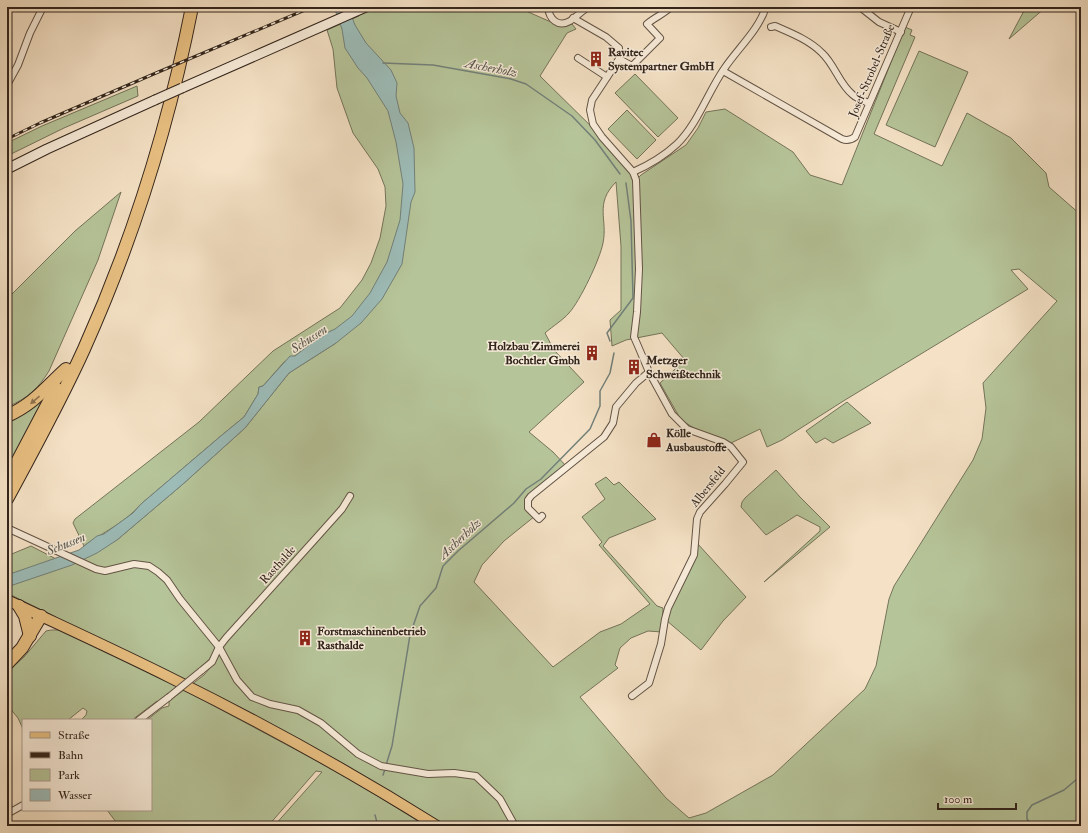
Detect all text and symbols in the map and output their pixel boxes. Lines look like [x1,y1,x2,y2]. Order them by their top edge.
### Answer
street label: Josef-Strobel-Straße [845,22,898,121]
place label: Ravitec Systempartner GmbH [608,45,715,74]
building icon: Ravitec Systempartner GmbH [587,50,605,68]
water label: Ascherholz [462,55,519,81]
water label: Schussen [287,321,330,357]
place label: Holzbau Zimmerei Bochtler Gmbh [488,339,581,368]
building icon: Holzbau Zimmerei Bochtler Gmbh [583,344,601,362]
place label: Metzger Schweißtechnik [645,353,721,382]
building icon: Metzger Schweißtechnik [625,358,643,376]
one-way arrow [29,395,40,404]
place label: Kölle Ausbaustoffe [665,426,728,455]
shop icon: Kölle Ausbaustoffe [645,431,663,449]
street label: Albersfeld [686,464,729,511]
water label: Ascherholz [434,515,485,564]
water label: Schussen [43,529,88,559]
street label: Rasthalde [257,543,299,587]
place label: Forstmaschinenbetrieb Rasthalde [317,624,426,653]
building icon: Forstmaschinenbetrieb Rasthalde [296,629,314,647]
legend [22,719,152,811]
text: Straße [58,728,89,743]
text: Bahn [58,748,83,763]
text: Park [58,768,80,783]
scale bar [938,785,1016,811]
text: Wasser [57,788,92,803]
text: 100 m [944,792,973,807]

